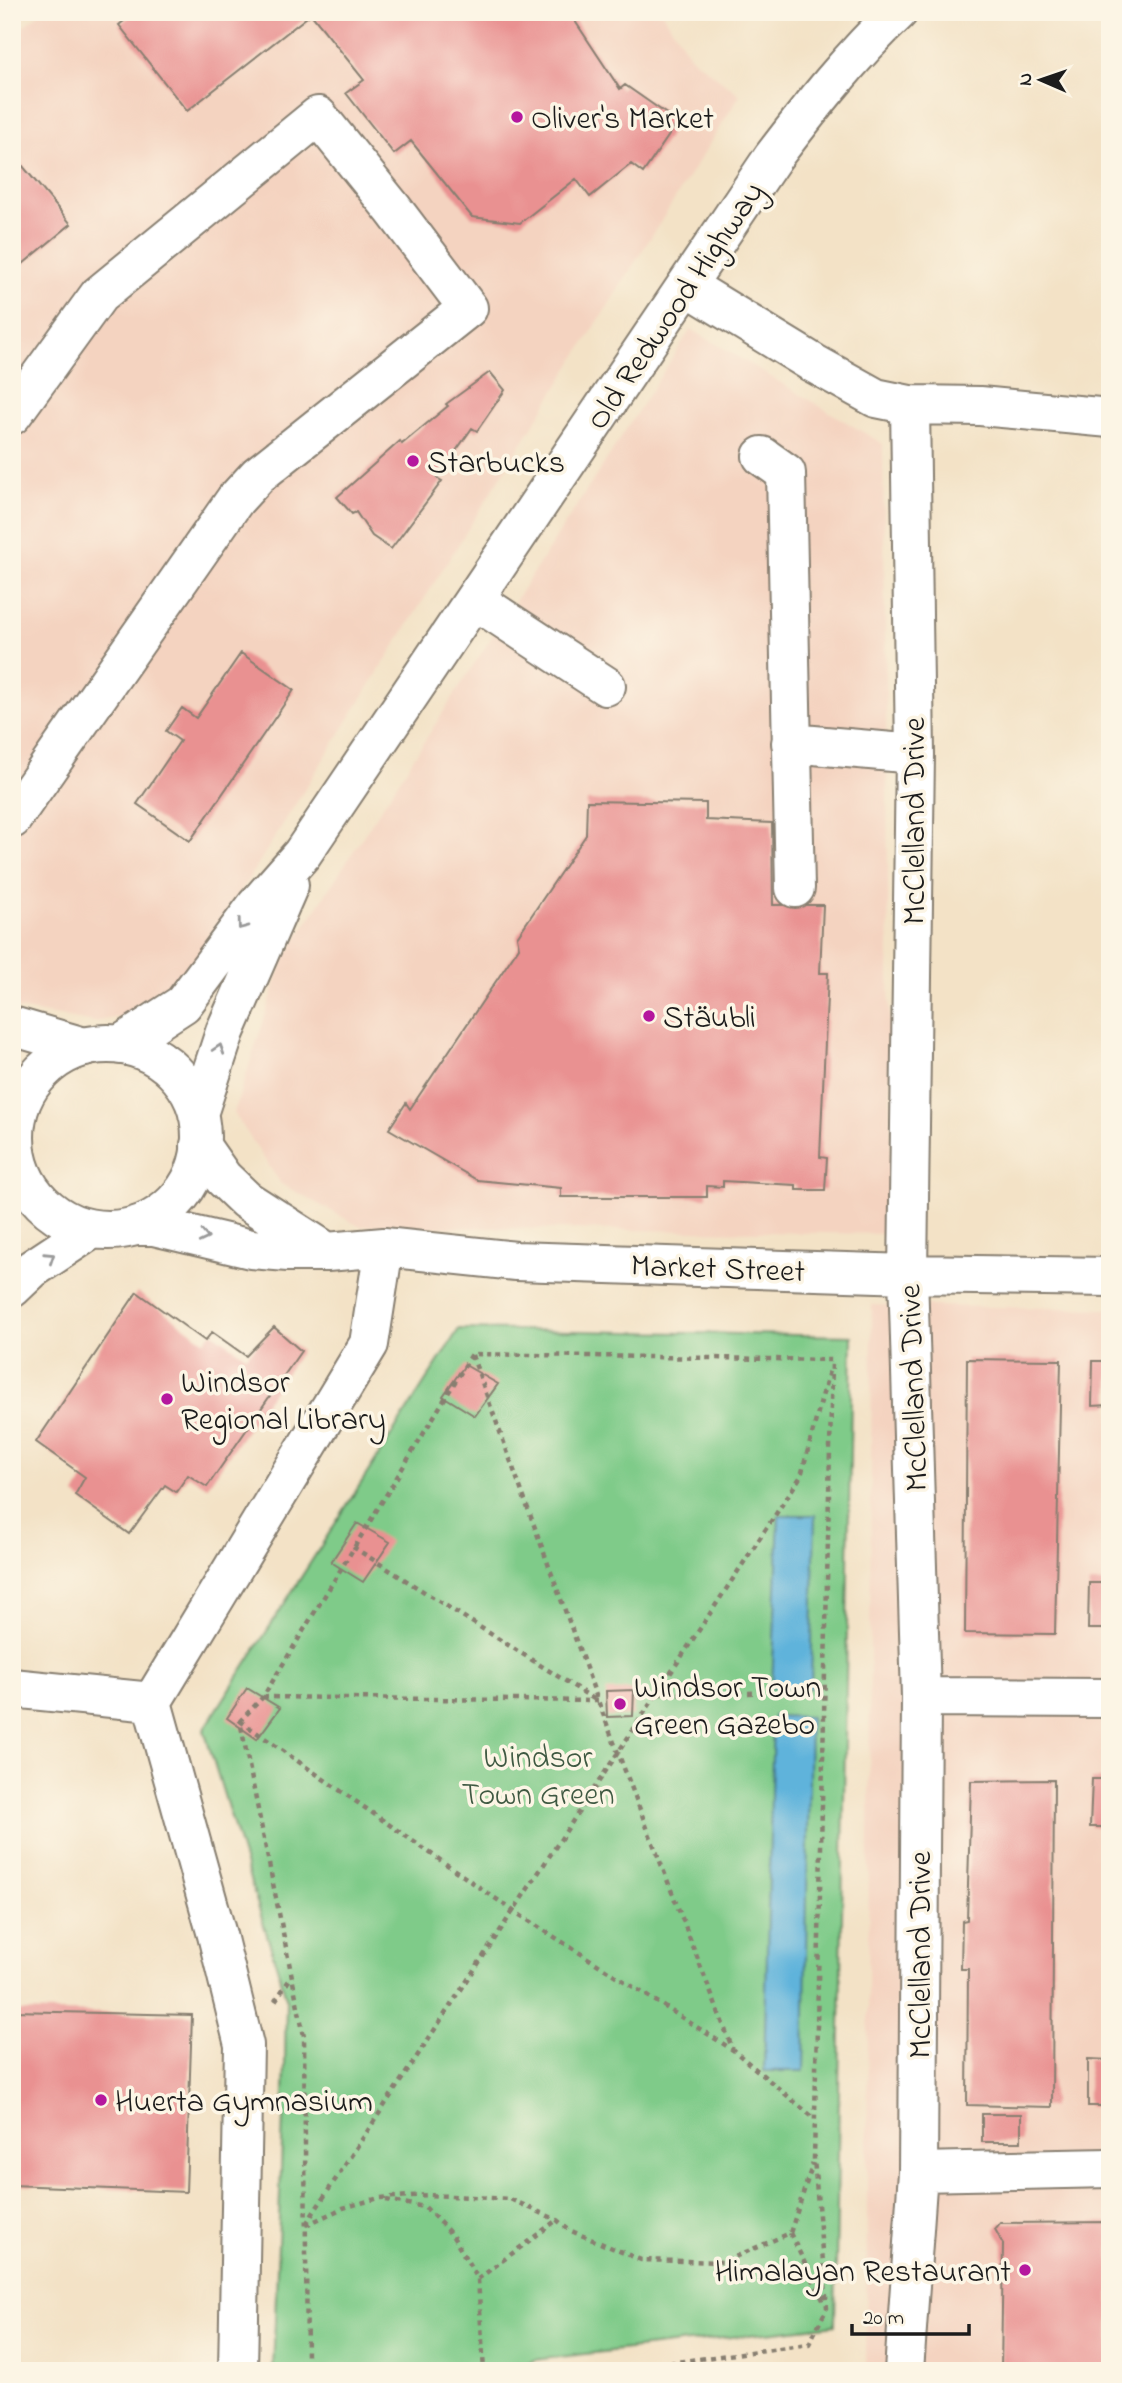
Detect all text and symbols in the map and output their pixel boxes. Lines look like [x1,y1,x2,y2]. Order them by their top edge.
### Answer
north arrow [1006,46,1076,116]
text: N [1013,72,1040,86]
place label: Oliver's Market [531,97,714,144]
marker: Oliver's Market [509,109,525,125]
street label: Old Redwood Highway [576,173,778,441]
place label: Starbucks [427,441,565,488]
marker: Starbucks [405,453,421,469]
street label: McClelland Drive [893,717,940,925]
one-way arrow [237,917,250,929]
place label: Stäubli [663,996,756,1043]
marker: Stäubli [641,1008,657,1024]
one-way arrow [211,1044,225,1056]
one-way arrow [198,1229,210,1243]
street label: Market Street [630,1244,806,1297]
one-way arrow [42,1252,55,1265]
street label: McClelland Drive [888,1283,943,1492]
place label: Windsor Regional Library [181,1361,386,1445]
marker: Windsor Regional Library [159,1391,175,1407]
place label: Windsor Town Green Gazebo [634,1666,821,1750]
marker: Windsor Town Green Gazebo [612,1696,628,1712]
park label: Windsor Town Green [462,1736,614,1820]
street label: McClelland Drive [899,1851,946,2059]
place label: Huerta Gymnasium [115,2080,373,2127]
marker: Huerta Gymnasium [93,2092,109,2108]
place label: Himalayan Restaurant [715,2250,1011,2297]
marker: Himalayan Restaurant [1017,2262,1033,2278]
scale bar [852,2292,970,2336]
text: 20 m [863,2304,904,2334]

